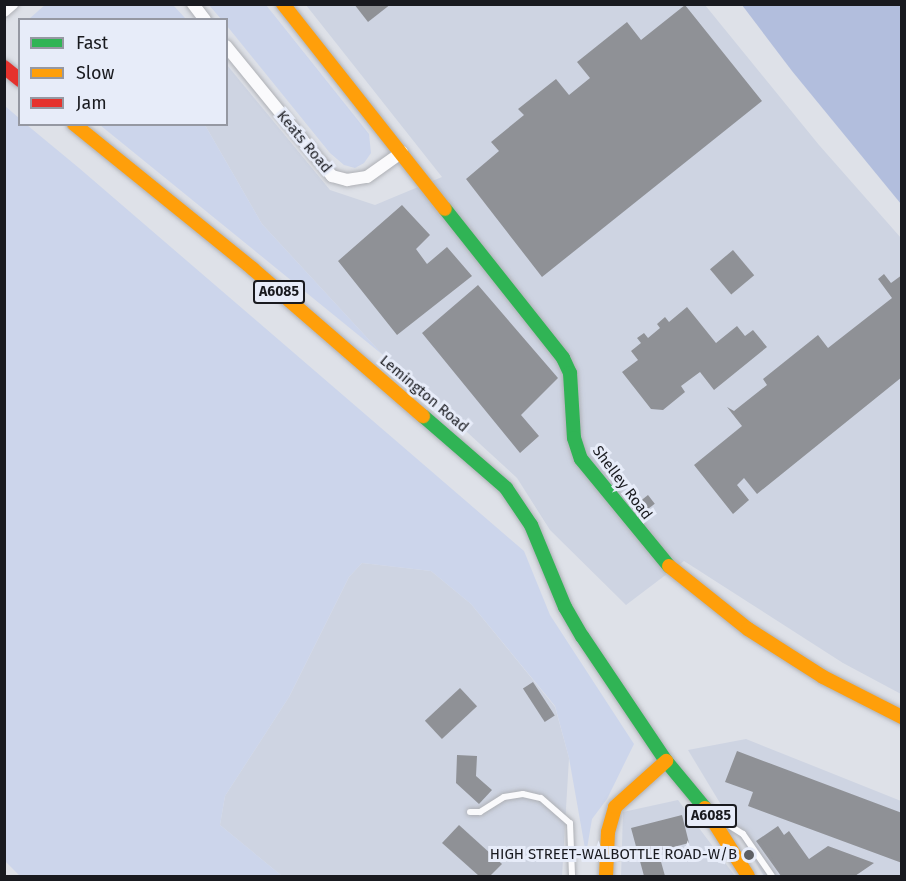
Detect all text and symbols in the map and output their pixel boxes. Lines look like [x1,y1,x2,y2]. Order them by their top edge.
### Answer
legend [18,18,228,126]
text: Fast [76,32,108,54]
text: Slow [76,62,114,84]
text: Jam [76,92,107,114]
street label: Keats Road [273,107,335,177]
road number: A6085 [252,281,306,303]
street label: Lemington Road [376,352,472,436]
street label: Shelley Road [588,442,656,524]
road number: A6085 [684,805,738,827]
place label: HIGH STREET-WALBOTTLE ROAD-W/B [490,846,737,864]
marker: HIGH STREET-WALBOTTLE ROAD-W/B [742,848,756,862]

